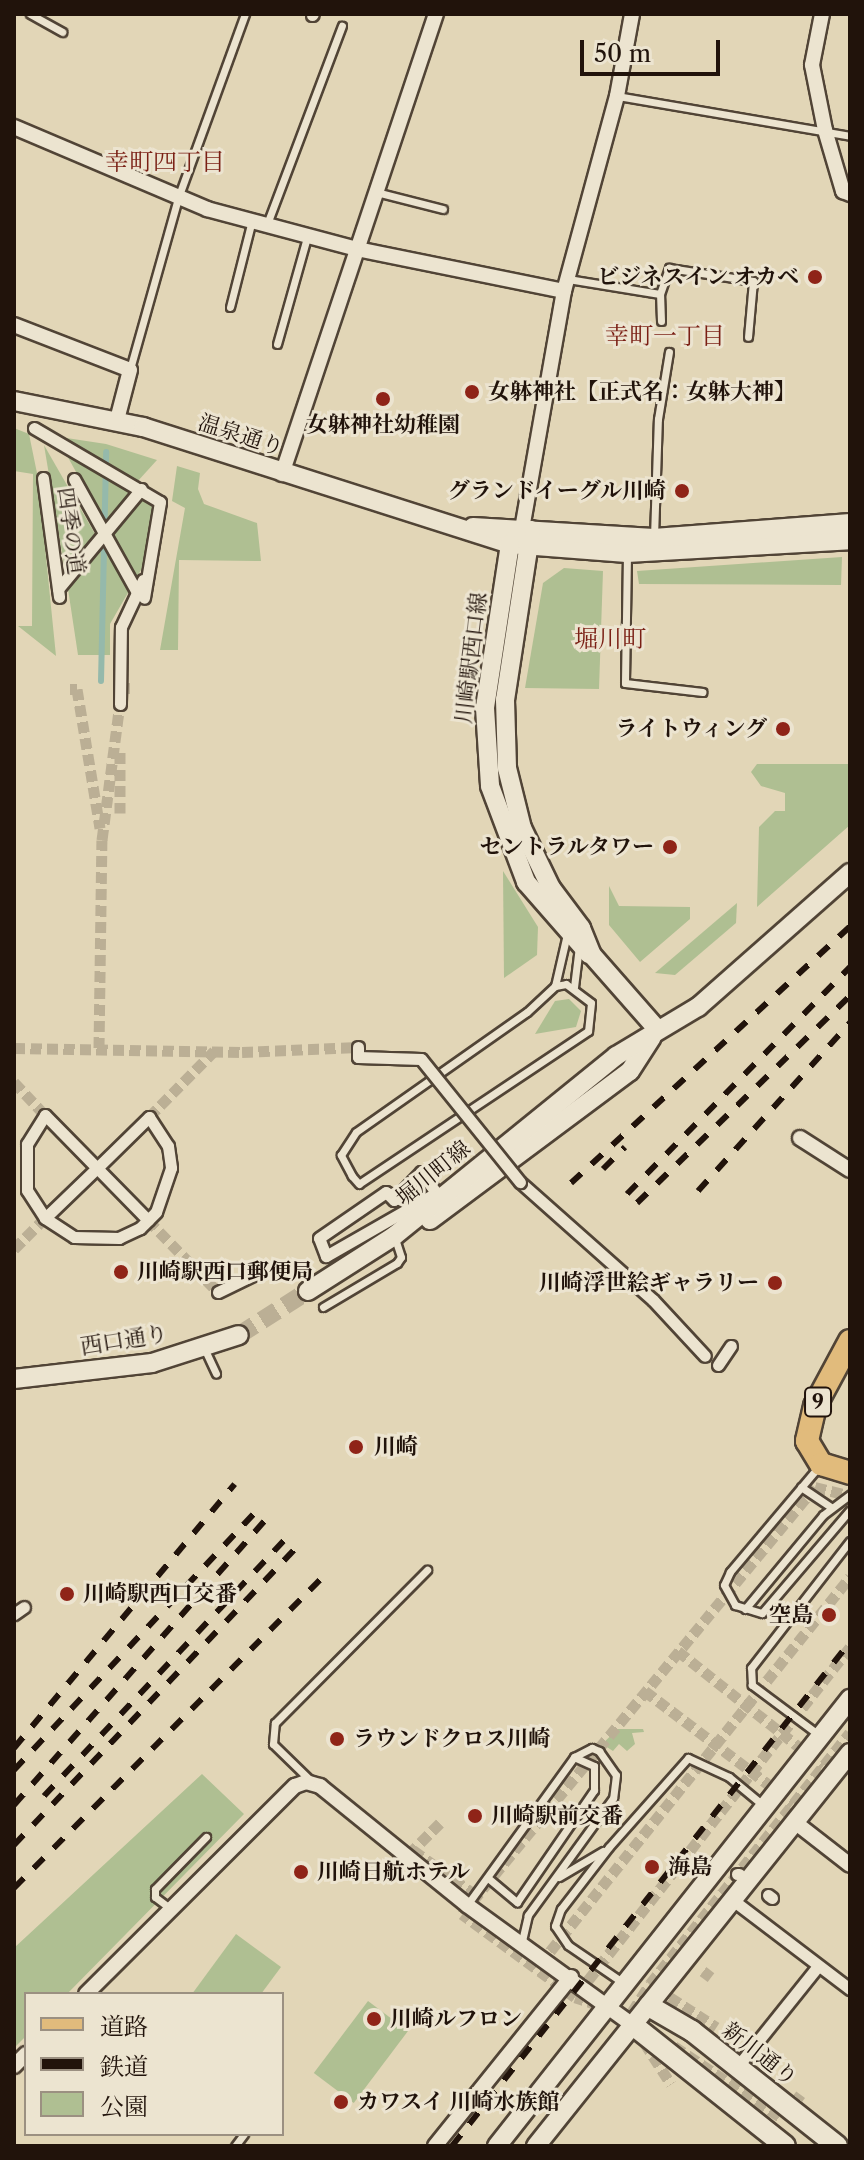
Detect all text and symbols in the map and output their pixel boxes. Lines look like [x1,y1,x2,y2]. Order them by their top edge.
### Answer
scale bar [584,24,724,74]
text: 50 m [594,39,651,68]
district label: 幸町四丁目 [105,148,225,176]
place label: ビジネスイン オカベ [595,264,799,290]
marker: ビジネスイン オカベ [806,268,824,286]
district label: 幸町一丁目 [605,322,725,350]
place label: 女躰神社【正式名：女躰大神】 [488,379,796,405]
marker: 女躰神社【正式名：女躰大神】 [463,383,481,401]
marker: 女躰神社幼稚園 [374,390,392,408]
street label: 温泉通り [195,409,287,461]
place label: 女躰神社幼稚園 [306,412,460,438]
place label: グランドイーグル川崎 [446,478,666,504]
marker: グランドイーグル川崎 [673,482,691,500]
street label: 四季の道 [52,486,90,576]
street label: 川崎駅西口線 [450,591,492,725]
district label: 堀川町 [574,625,646,653]
place label: ライトウィング [613,716,767,742]
marker: ライトウィング [774,720,792,738]
place label: セントラルタワー [478,834,654,860]
marker: セントラルタワー [661,838,679,856]
street label: 堀川町線 [390,1135,476,1211]
place label: 川崎駅西口郵便局 [137,1259,313,1285]
marker: 川崎駅西口郵便局 [112,1263,130,1281]
place label: 川崎浮世絵ギャラリー [539,1270,759,1296]
marker: 川崎浮世絵ギャラリー [766,1274,784,1292]
street label: 西口通り [78,1320,170,1360]
road number: 9 [804,1386,832,1418]
place label: 川崎 [374,1434,418,1460]
marker: 川崎 [345,1436,367,1458]
place label: 川崎駅西口交番 [83,1581,237,1607]
marker: 川崎駅西口交番 [58,1585,76,1603]
place label: 空島 [769,1602,813,1628]
marker: 空島 [820,1606,838,1624]
place label: ラウンドクロス川崎 [353,1726,551,1752]
marker: ラウンドクロス川崎 [328,1730,346,1748]
place label: 川崎駅前交番 [491,1803,623,1829]
marker: 川崎駅前交番 [466,1807,484,1825]
place label: 海島 [668,1854,712,1880]
marker: 海島 [643,1858,661,1876]
place label: 川崎日航ホテル [317,1859,471,1885]
marker: 川崎日航ホテル [292,1863,310,1881]
legend [24,1992,284,2136]
place label: 川崎ルフロン [390,2006,522,2032]
marker: 川崎ルフロン [365,2010,383,2028]
text: 道路 [100,2012,148,2041]
street label: 新川通り [717,2017,803,2091]
text: 鉄道 [100,2052,148,2081]
place label: カワスイ 川崎水族館 [357,2089,561,2115]
text: 公園 [100,2092,148,2121]
marker: カワスイ 川崎水族館 [332,2093,350,2111]

